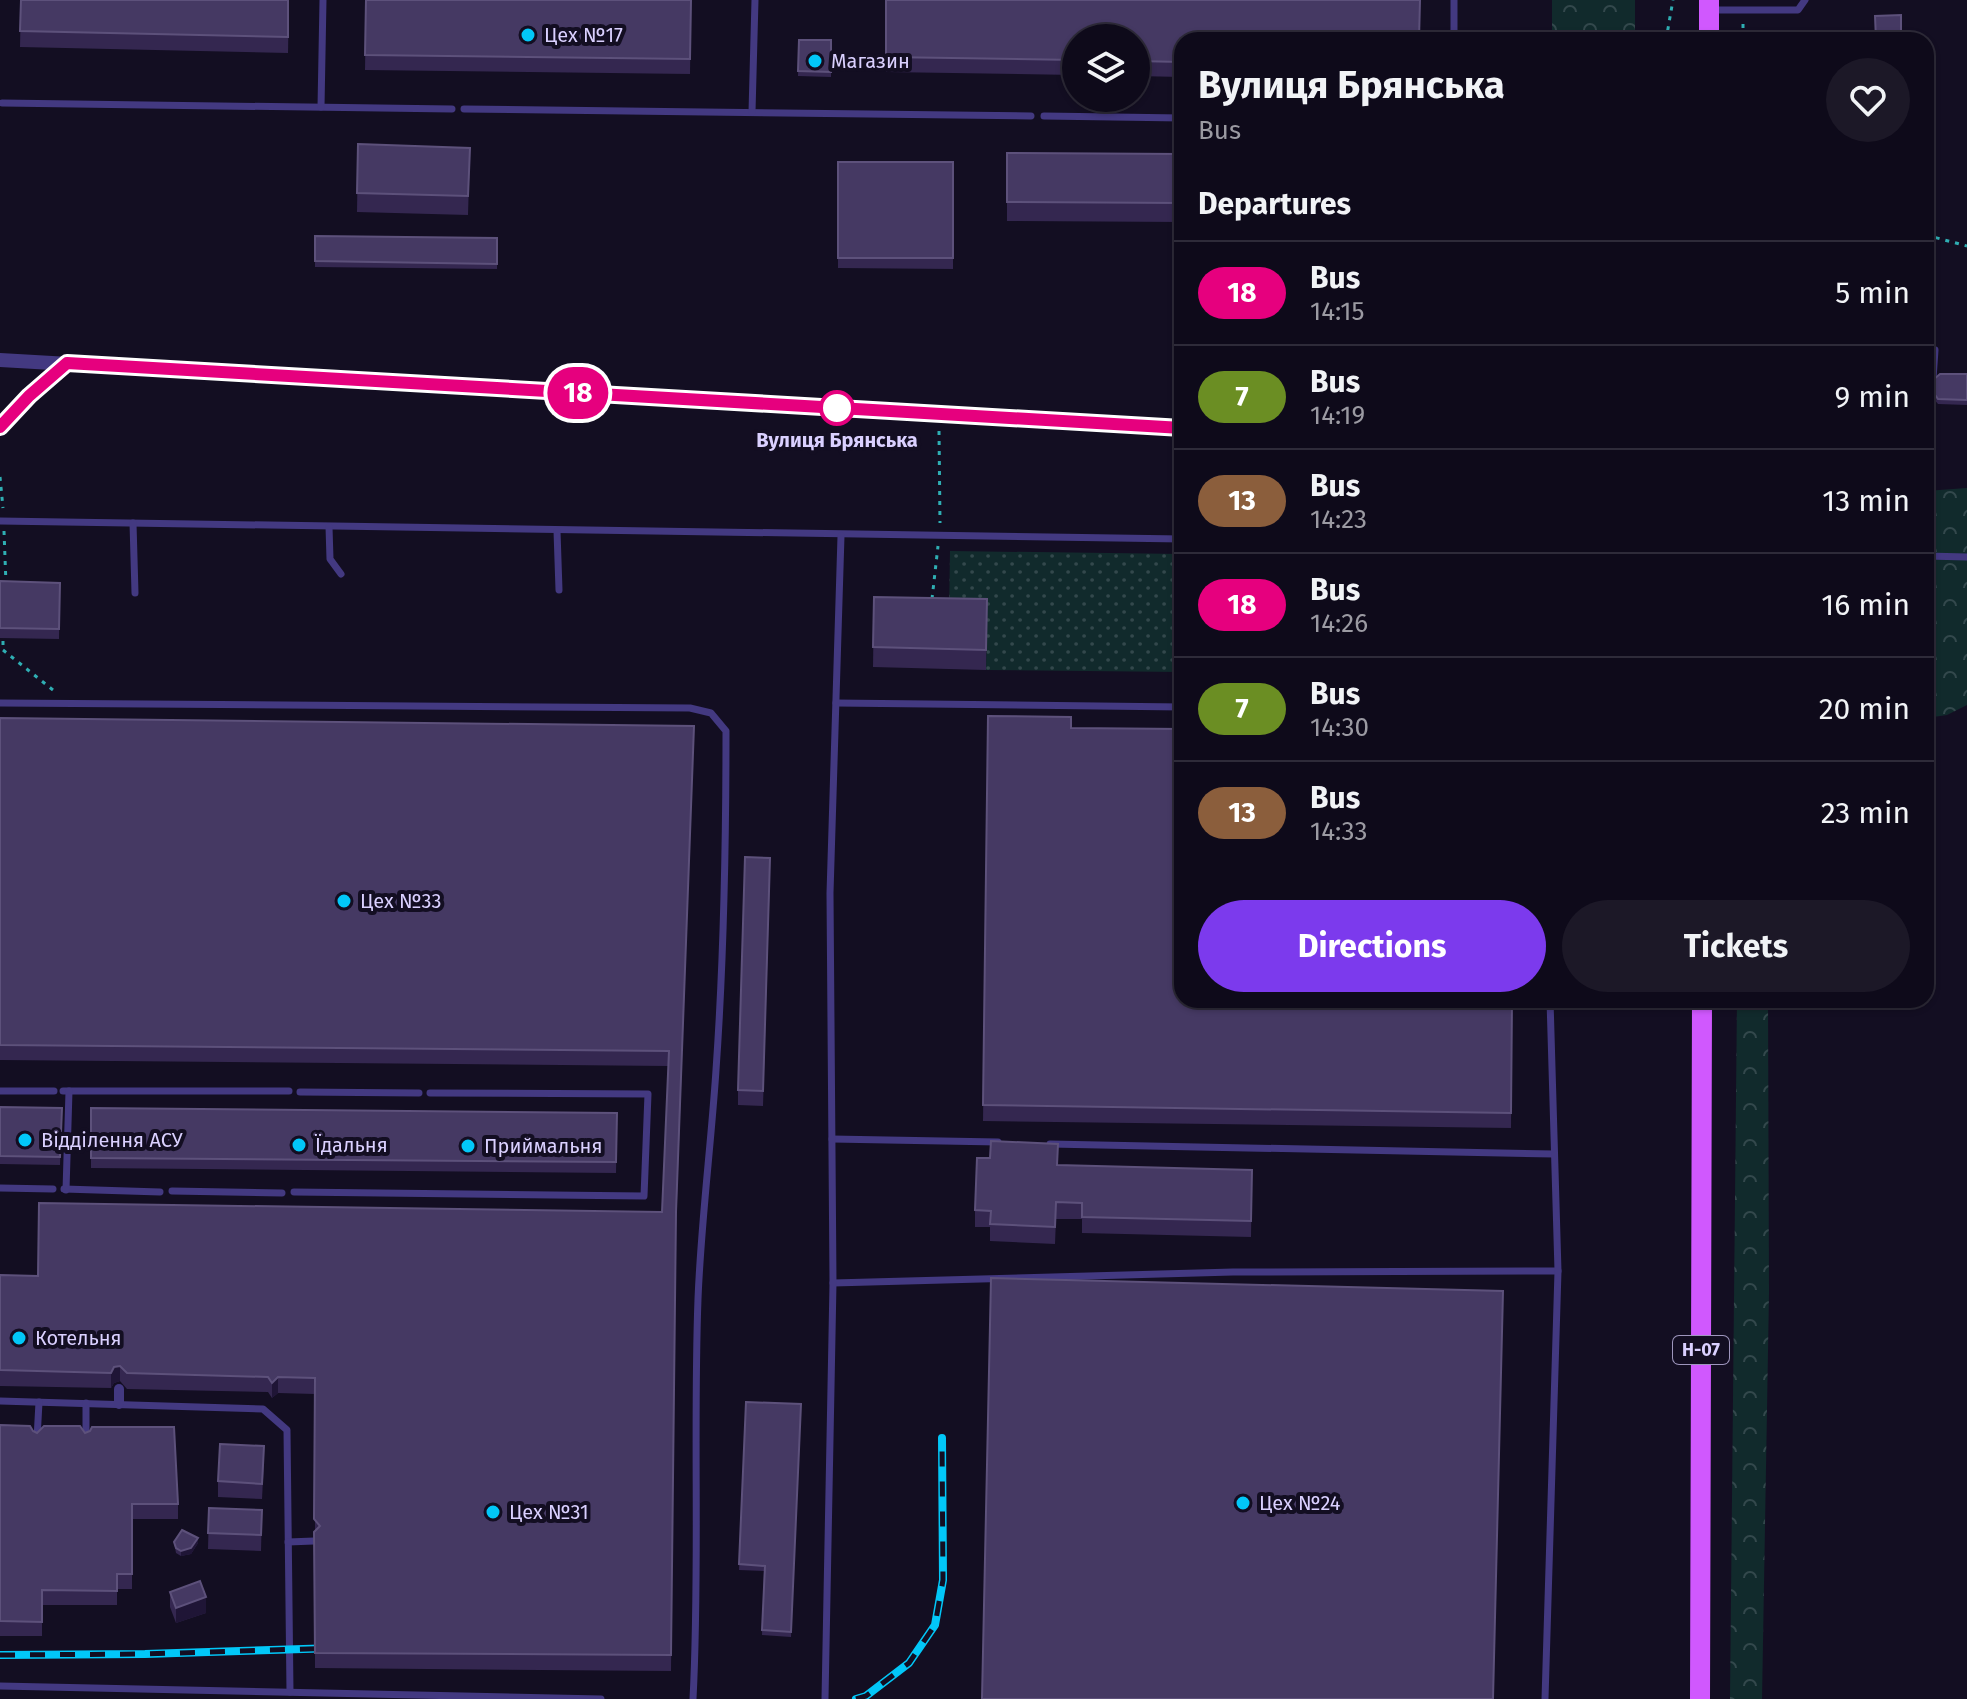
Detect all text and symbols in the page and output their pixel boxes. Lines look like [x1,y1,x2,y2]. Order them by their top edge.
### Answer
place label: Цех №17 [544,23,623,47]
map controls [1062,24,1150,112]
button: layers [1062,24,1150,112]
marker: Цех №17 [519,26,537,44]
place label: Магазин [831,49,910,73]
marker: Магазин [806,52,824,70]
button: heart [1826,58,1910,142]
text: Вулиця Брянська [1198,62,1505,108]
text: Bus [1198,115,1241,146]
text: Departures [1198,186,1351,222]
text: Bus [1310,260,1360,296]
text: 5 min [1835,275,1910,311]
text: 18 [1227,276,1257,309]
text: 14:15 [1310,296,1365,327]
text: Bus [1310,364,1360,400]
line badge: 18 [542,367,614,419]
text: 18 [563,376,593,409]
text: 9 min [1835,379,1910,415]
text: 7 [1235,380,1249,413]
marker: Вулиця Брянська [820,391,854,425]
text: 14:19 [1310,400,1365,431]
place label: Вулиця Брянська [756,428,918,452]
text: Bus [1310,468,1360,504]
text: 13 min [1822,483,1910,519]
text: 13 [1228,484,1256,517]
text: 14:23 [1310,504,1367,535]
text: Bus [1310,572,1360,608]
text: 16 min [1821,587,1910,623]
text: 18 [1227,588,1257,621]
text: 14:26 [1310,608,1368,639]
text: Bus [1310,676,1360,712]
text: 20 min [1819,691,1910,727]
text: 7 [1235,692,1249,725]
text: 14:30 [1310,712,1369,743]
text: Bus [1310,780,1360,816]
text: 23 min [1821,795,1910,831]
text: 13 [1228,796,1256,829]
text: 14:33 [1310,816,1368,847]
place label: Цех №33 [360,889,441,913]
marker: Цех №33 [335,892,353,910]
button: Directions [1198,900,1546,992]
button: Tickets [1562,900,1910,992]
place label: Відділення АСУ [41,1128,183,1152]
marker: Відділення АСУ [16,1131,34,1149]
place label: Їдальня [314,1133,388,1157]
place label: Приймальня [484,1134,602,1158]
marker: Їдальня [290,1136,308,1154]
marker: Приймальня [459,1137,477,1155]
place label: Котельня [35,1326,122,1350]
marker: Котельня [10,1329,28,1347]
road number: Н-07 [1673,1336,1729,1364]
place label: Цех №24 [1259,1491,1341,1515]
marker: Цех №24 [1234,1494,1252,1512]
place label: Цех №31 [509,1500,589,1524]
marker: Цех №31 [484,1503,502,1521]

